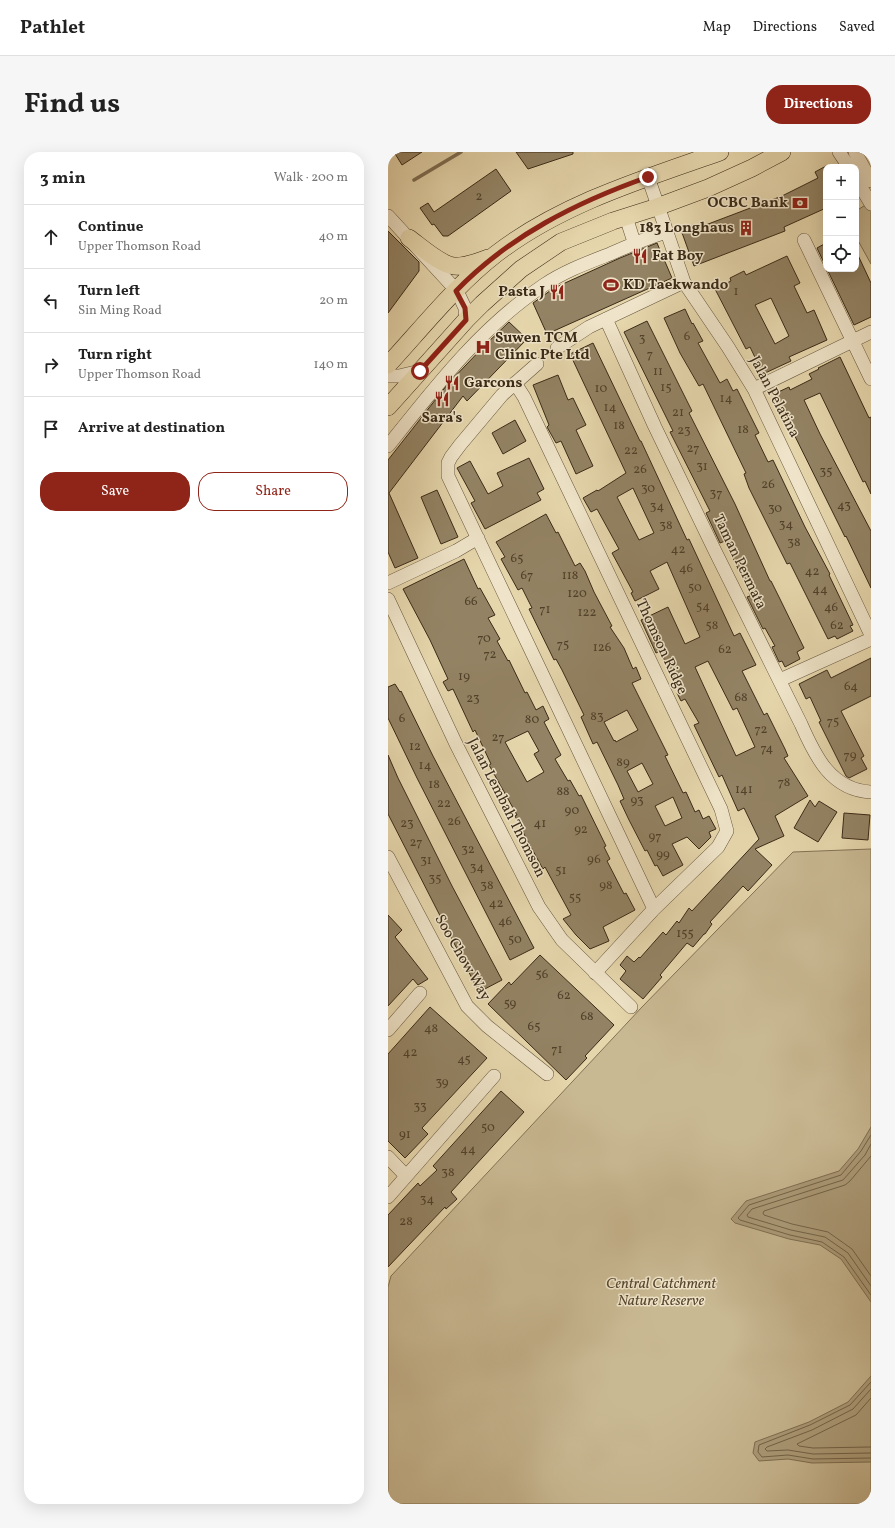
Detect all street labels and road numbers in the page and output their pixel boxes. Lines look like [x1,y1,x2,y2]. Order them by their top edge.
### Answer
street label: Jalan Pelatina [744,352,804,442]
street label: Taman Permata [707,511,771,613]
street label: Thomson Ridge [630,596,692,698]
street label: Jalan Lembah Thomson [462,734,550,882]
street label: Soo Chow Way [429,911,495,1005]

